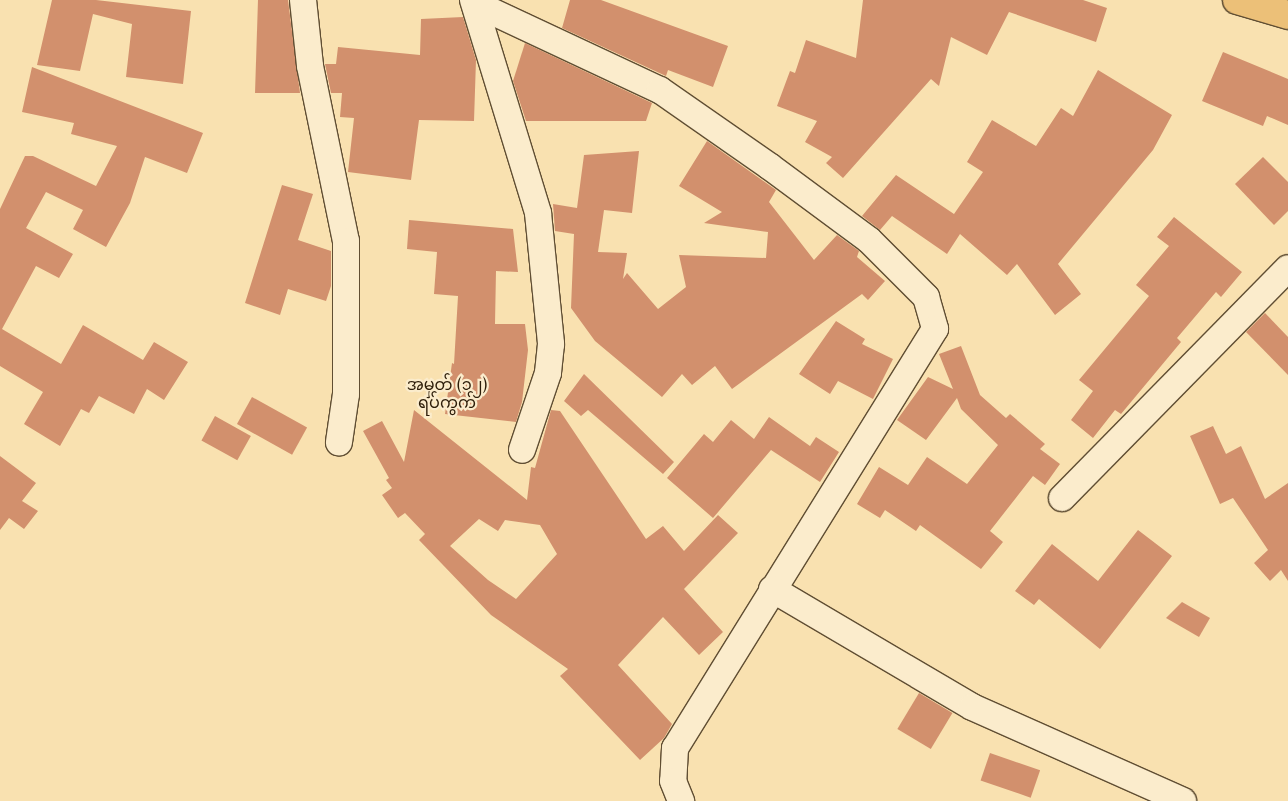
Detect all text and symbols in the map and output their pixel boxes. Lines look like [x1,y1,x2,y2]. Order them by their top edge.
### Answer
district label: အမှတ် (၁၂) ရပ်ကွက် [407,374,487,412]

